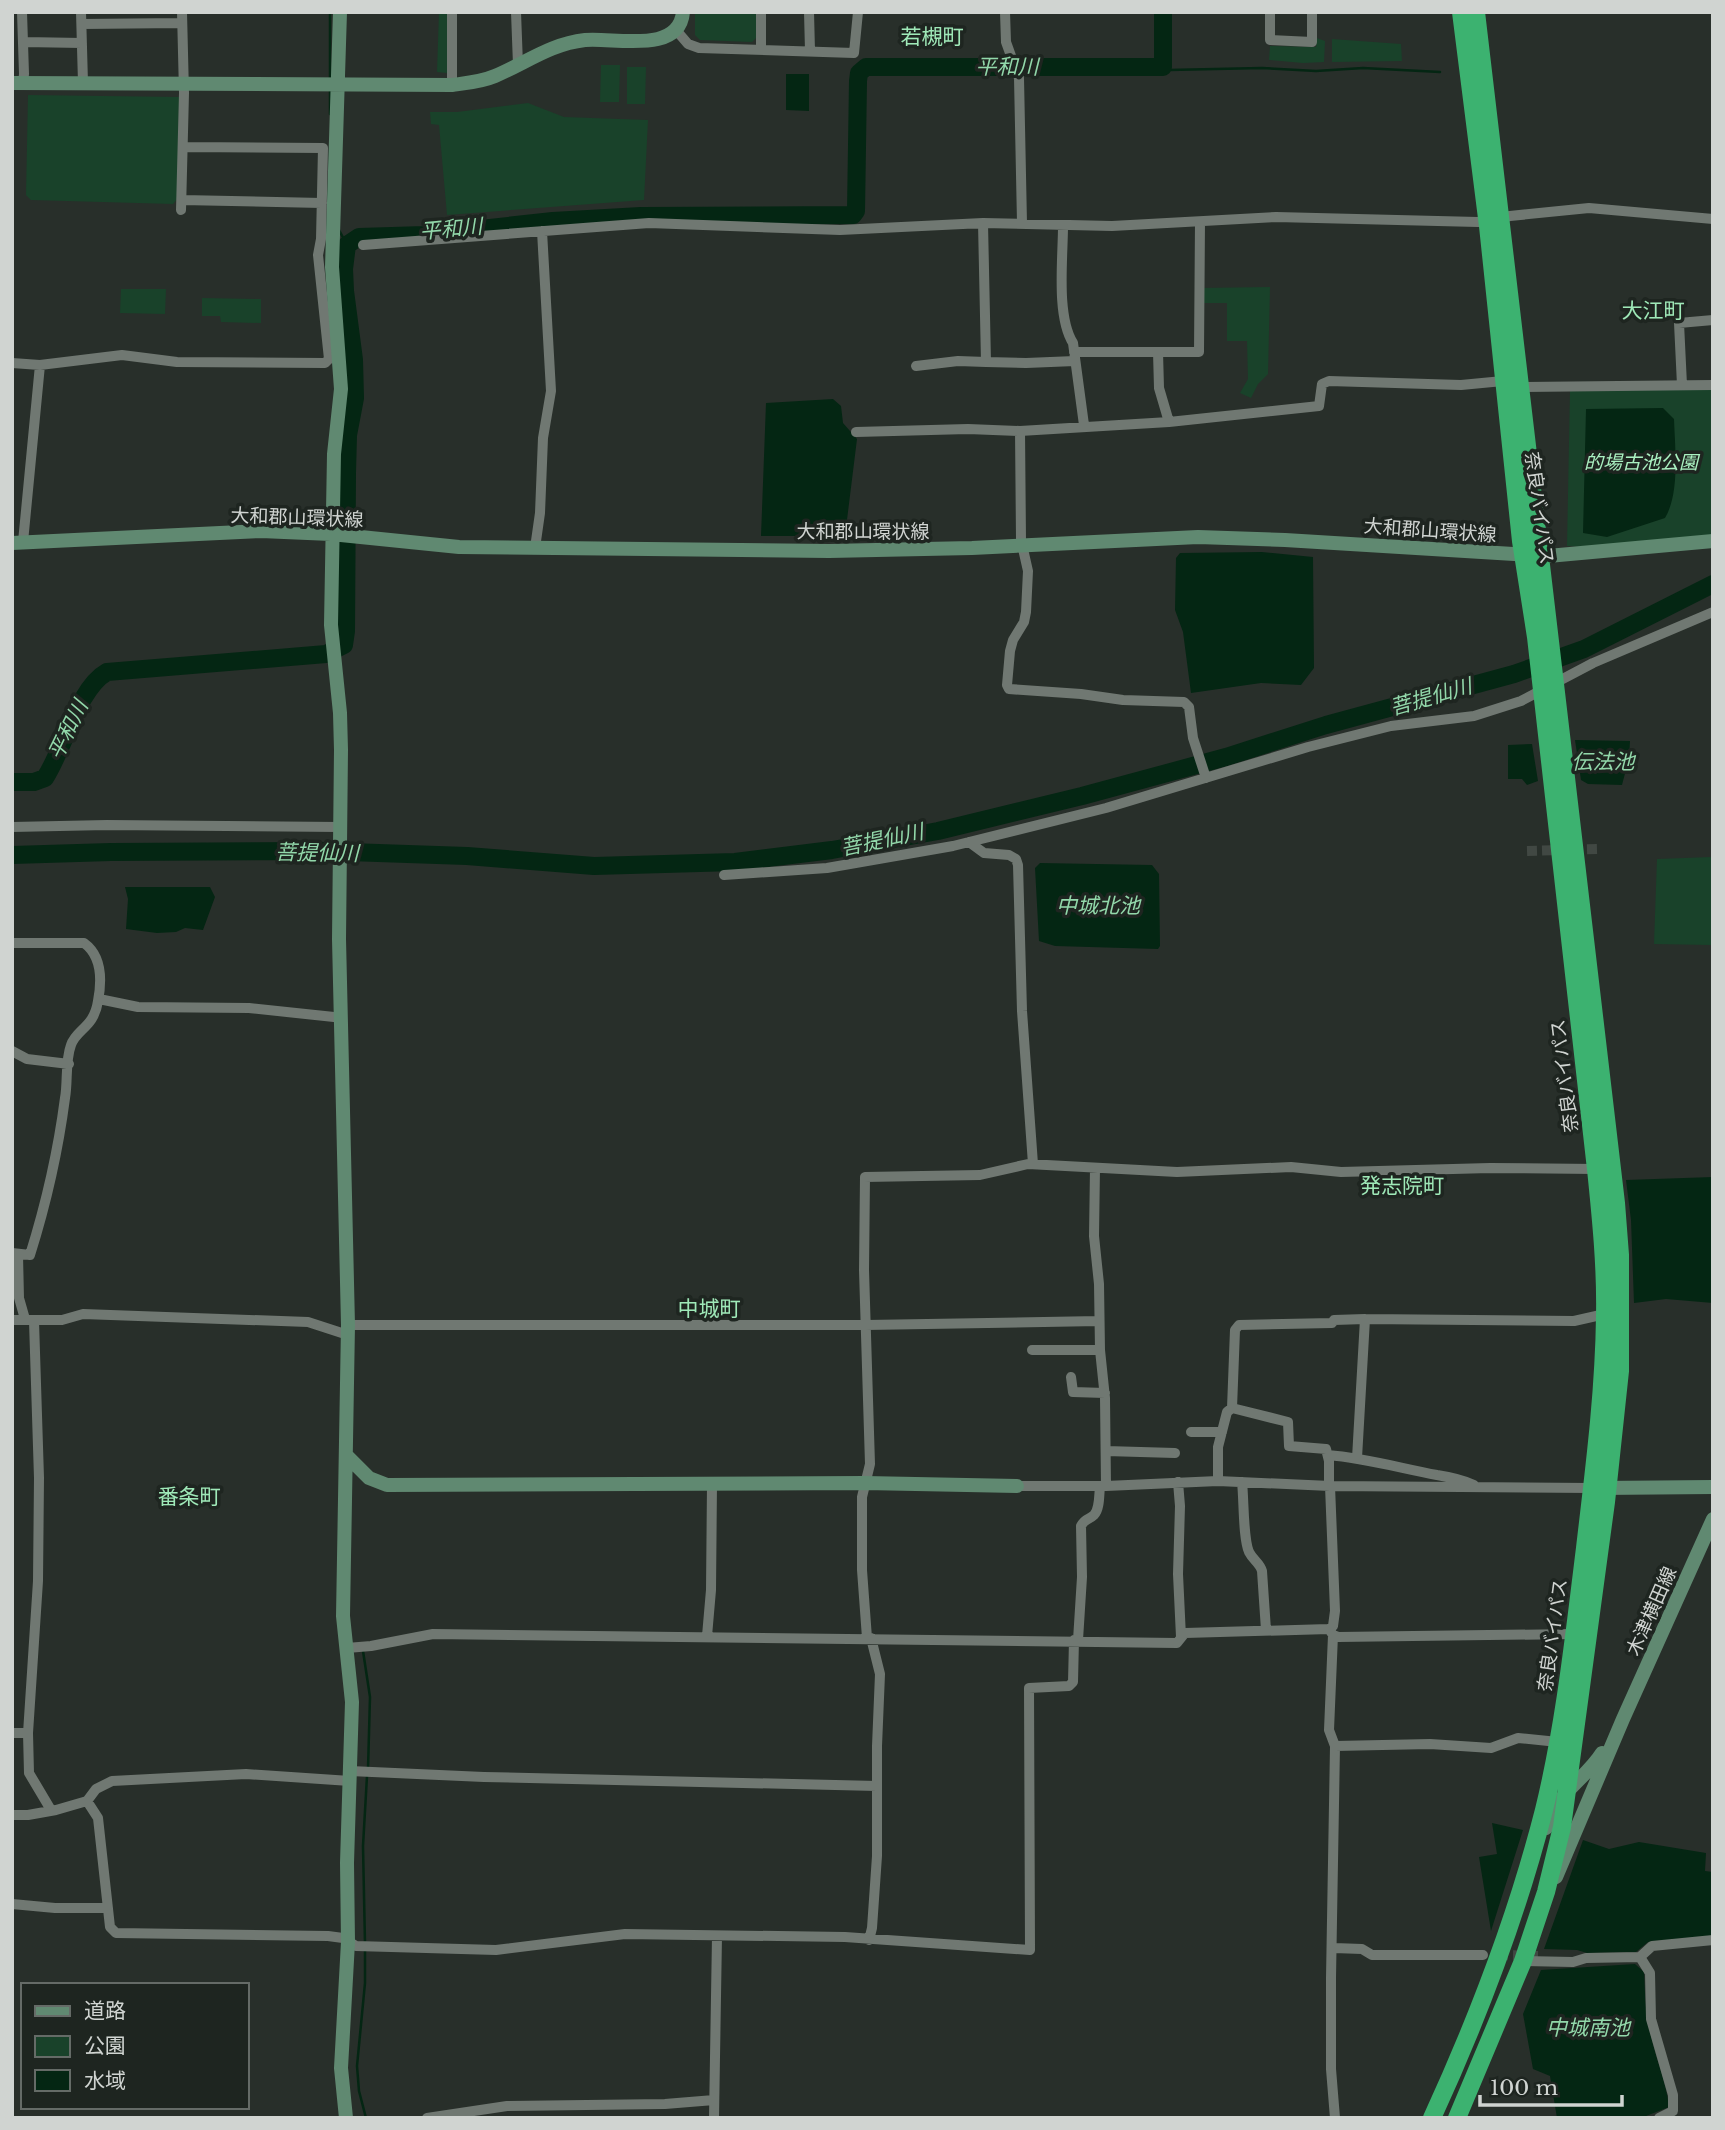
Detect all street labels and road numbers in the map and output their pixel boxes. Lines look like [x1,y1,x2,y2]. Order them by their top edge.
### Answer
street label: 奈良バイパス [1520,450,1559,566]
street label: 大和郡山環状線 [230,504,364,531]
street label: 大和郡山環状線 [1363,514,1497,547]
street label: 大和郡山環状線 [796,520,930,543]
street label: 奈良バイパス [1546,1018,1583,1134]
street label: 木津横田線 [1622,1563,1681,1659]
street label: 奈良バイパス [1533,1577,1572,1693]

